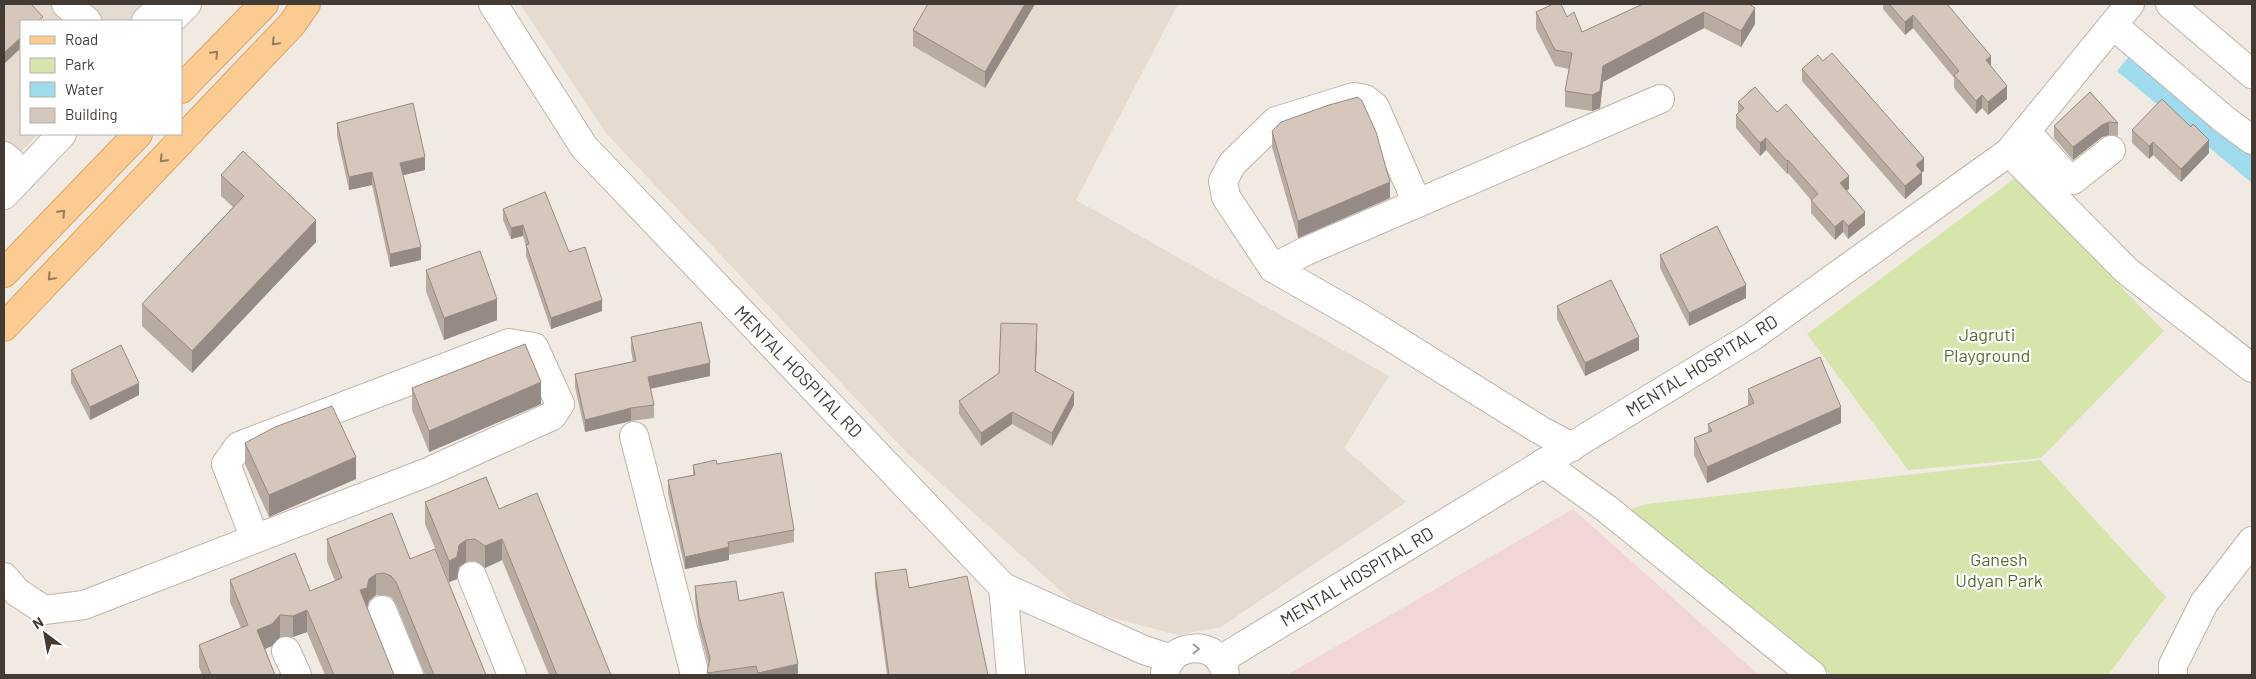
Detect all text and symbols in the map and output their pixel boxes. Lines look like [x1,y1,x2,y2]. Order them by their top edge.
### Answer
legend [20,20,182,135]
text: Road [65,30,98,48]
one-way arrow [272,36,281,45]
one-way arrow [209,51,218,60]
text: Park [65,55,95,73]
text: Water [65,80,104,98]
text: Building [65,105,118,123]
one-way arrow [160,154,169,163]
one-way arrow [56,209,65,218]
one-way arrow [48,272,57,281]
street label: MENTAL HOSPITAL RD [730,301,867,442]
street label: MENTAL HOSPITAL RD [1622,309,1781,421]
park label: Jagruti Playground [1944,323,2030,366]
street label: MENTAL HOSPITAL RD [1276,522,1437,631]
park label: Ganesh Udyan Park [1955,548,2043,591]
north arrow [20,609,70,659]
text: N [29,613,46,632]
one-way arrow [1192,644,1200,654]

